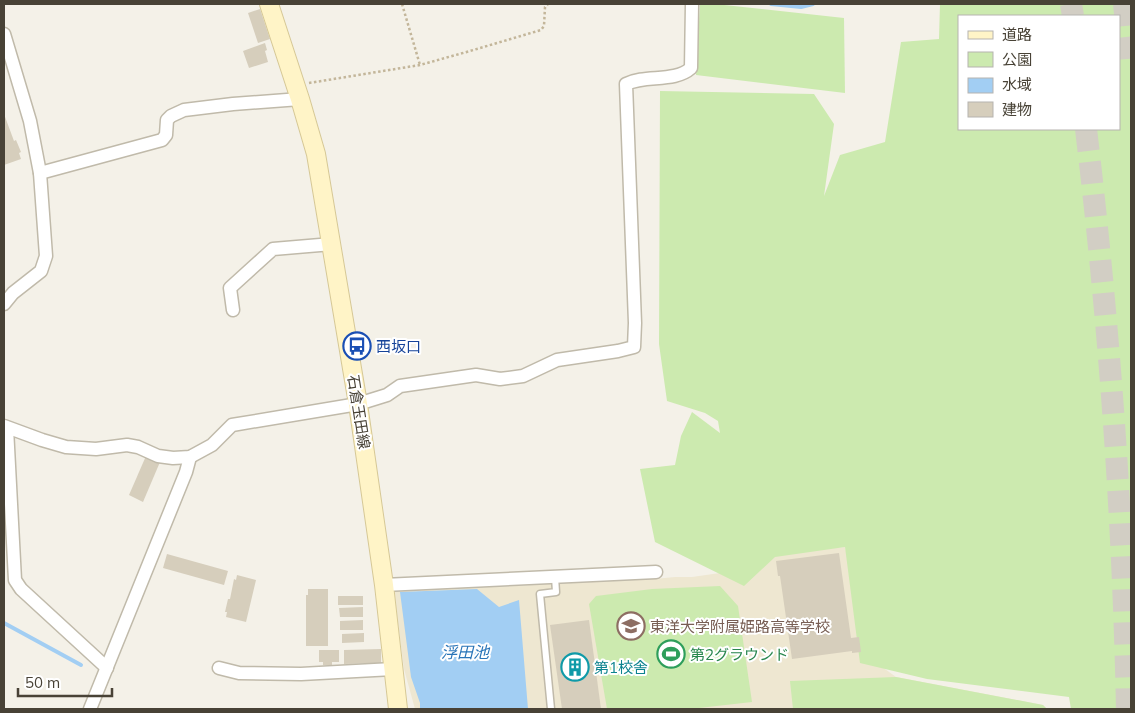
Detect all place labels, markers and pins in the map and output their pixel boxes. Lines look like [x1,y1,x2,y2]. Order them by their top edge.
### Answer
bus stop icon: 西坂口 [342,331,372,361]
place label: 西坂口 [376,337,421,356]
school or university icon: 東洋大学附属姫路高等学校 [616,611,646,641]
place label: 東洋大学附属姫路高等学校 [650,617,830,636]
sports icon: 第2グラウンド [656,639,686,669]
place label: 第2グラウンド [690,645,789,664]
building icon: 第1校舎 [560,652,590,682]
place label: 第1校舎 [594,658,648,677]

